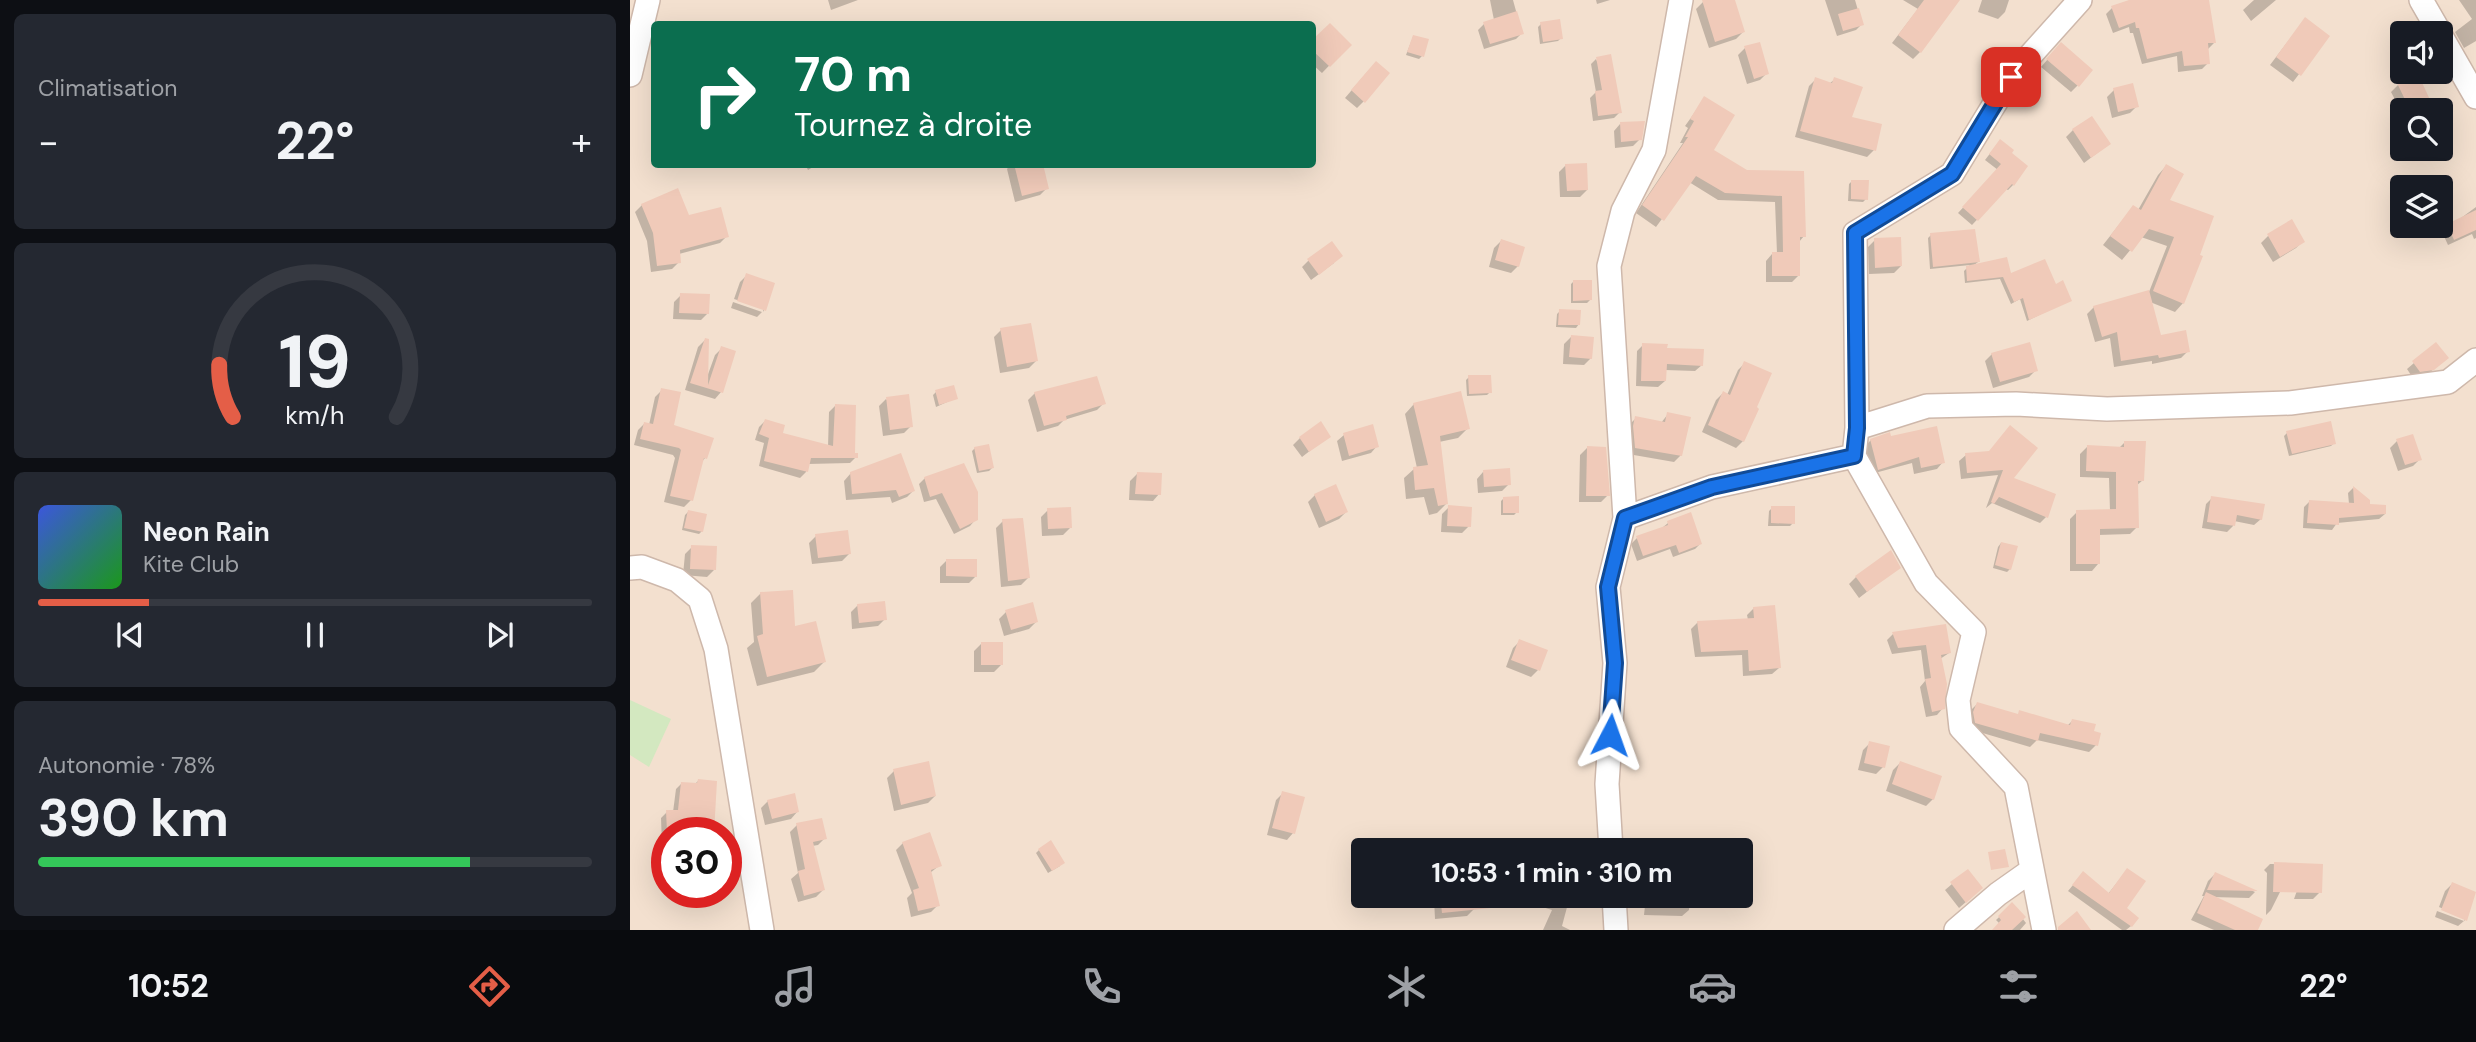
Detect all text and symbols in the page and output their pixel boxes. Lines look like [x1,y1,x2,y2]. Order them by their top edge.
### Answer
map controls [2390,21,2453,238]
button: sound [2390,21,2453,84]
text: 70 m [794,42,912,106]
pin [1981,47,2041,107]
icon: right [679,49,770,140]
icon: arrive [1992,58,2030,96]
text: Climatisation [38,73,177,103]
button: search [2390,98,2453,161]
text: Tournez à droite [794,104,1032,146]
text: 22° [276,107,354,175]
text: − [38,117,59,167]
text: + [571,117,592,167]
button: layers [2390,175,2453,238]
text: 19 [279,315,351,410]
text: km/h [285,398,345,431]
text: Neon Rain [143,515,270,549]
text: Kite Club [143,549,239,579]
icon: previous [111,616,149,654]
icon: pause [296,616,334,654]
icon: next [481,616,519,654]
position arrow [1573,698,1647,772]
text: Autonomie · 78% [38,750,215,780]
text: 390 km [38,784,229,852]
speed limit sign: 30 [651,817,742,908]
text: 10:53 · 1 min · 310 m [1432,856,1672,890]
icon: directions [465,962,514,1011]
icon: music [771,962,820,1011]
icon: phone [1077,962,1126,1011]
icon: climate [1382,962,1431,1011]
icon: car [1688,962,1737,1011]
icon: filters [1994,962,2043,1011]
text: 10:52 [128,965,209,1007]
text: 22° [2299,965,2348,1007]

